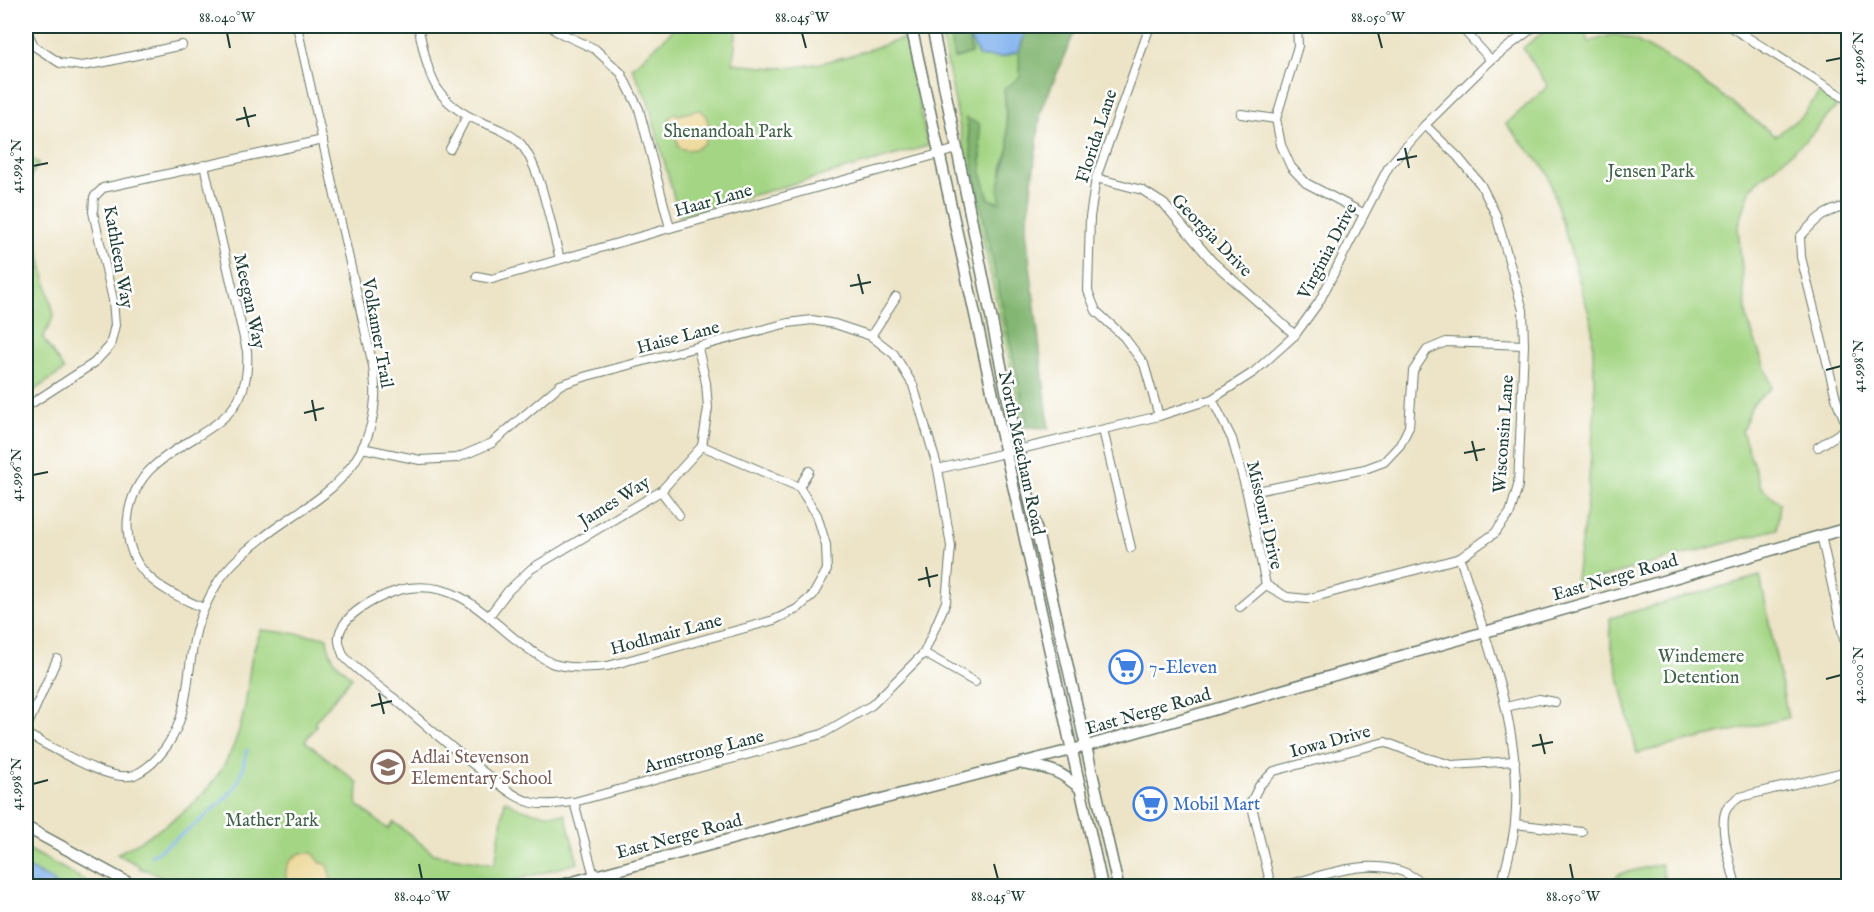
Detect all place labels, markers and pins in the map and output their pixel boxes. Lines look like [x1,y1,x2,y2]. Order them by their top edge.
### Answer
supermarket icon: 7-Eleven [1108,649,1144,685]
place label: 7-Eleven [1149,657,1218,680]
place label: Adlai Stevenson Elementary School [410,747,552,791]
school or university icon: Adlai Stevenson Elementary School [370,749,406,785]
supermarket icon: Mobil Mart [1132,786,1168,822]
place label: Mobil Mart [1173,794,1260,817]

